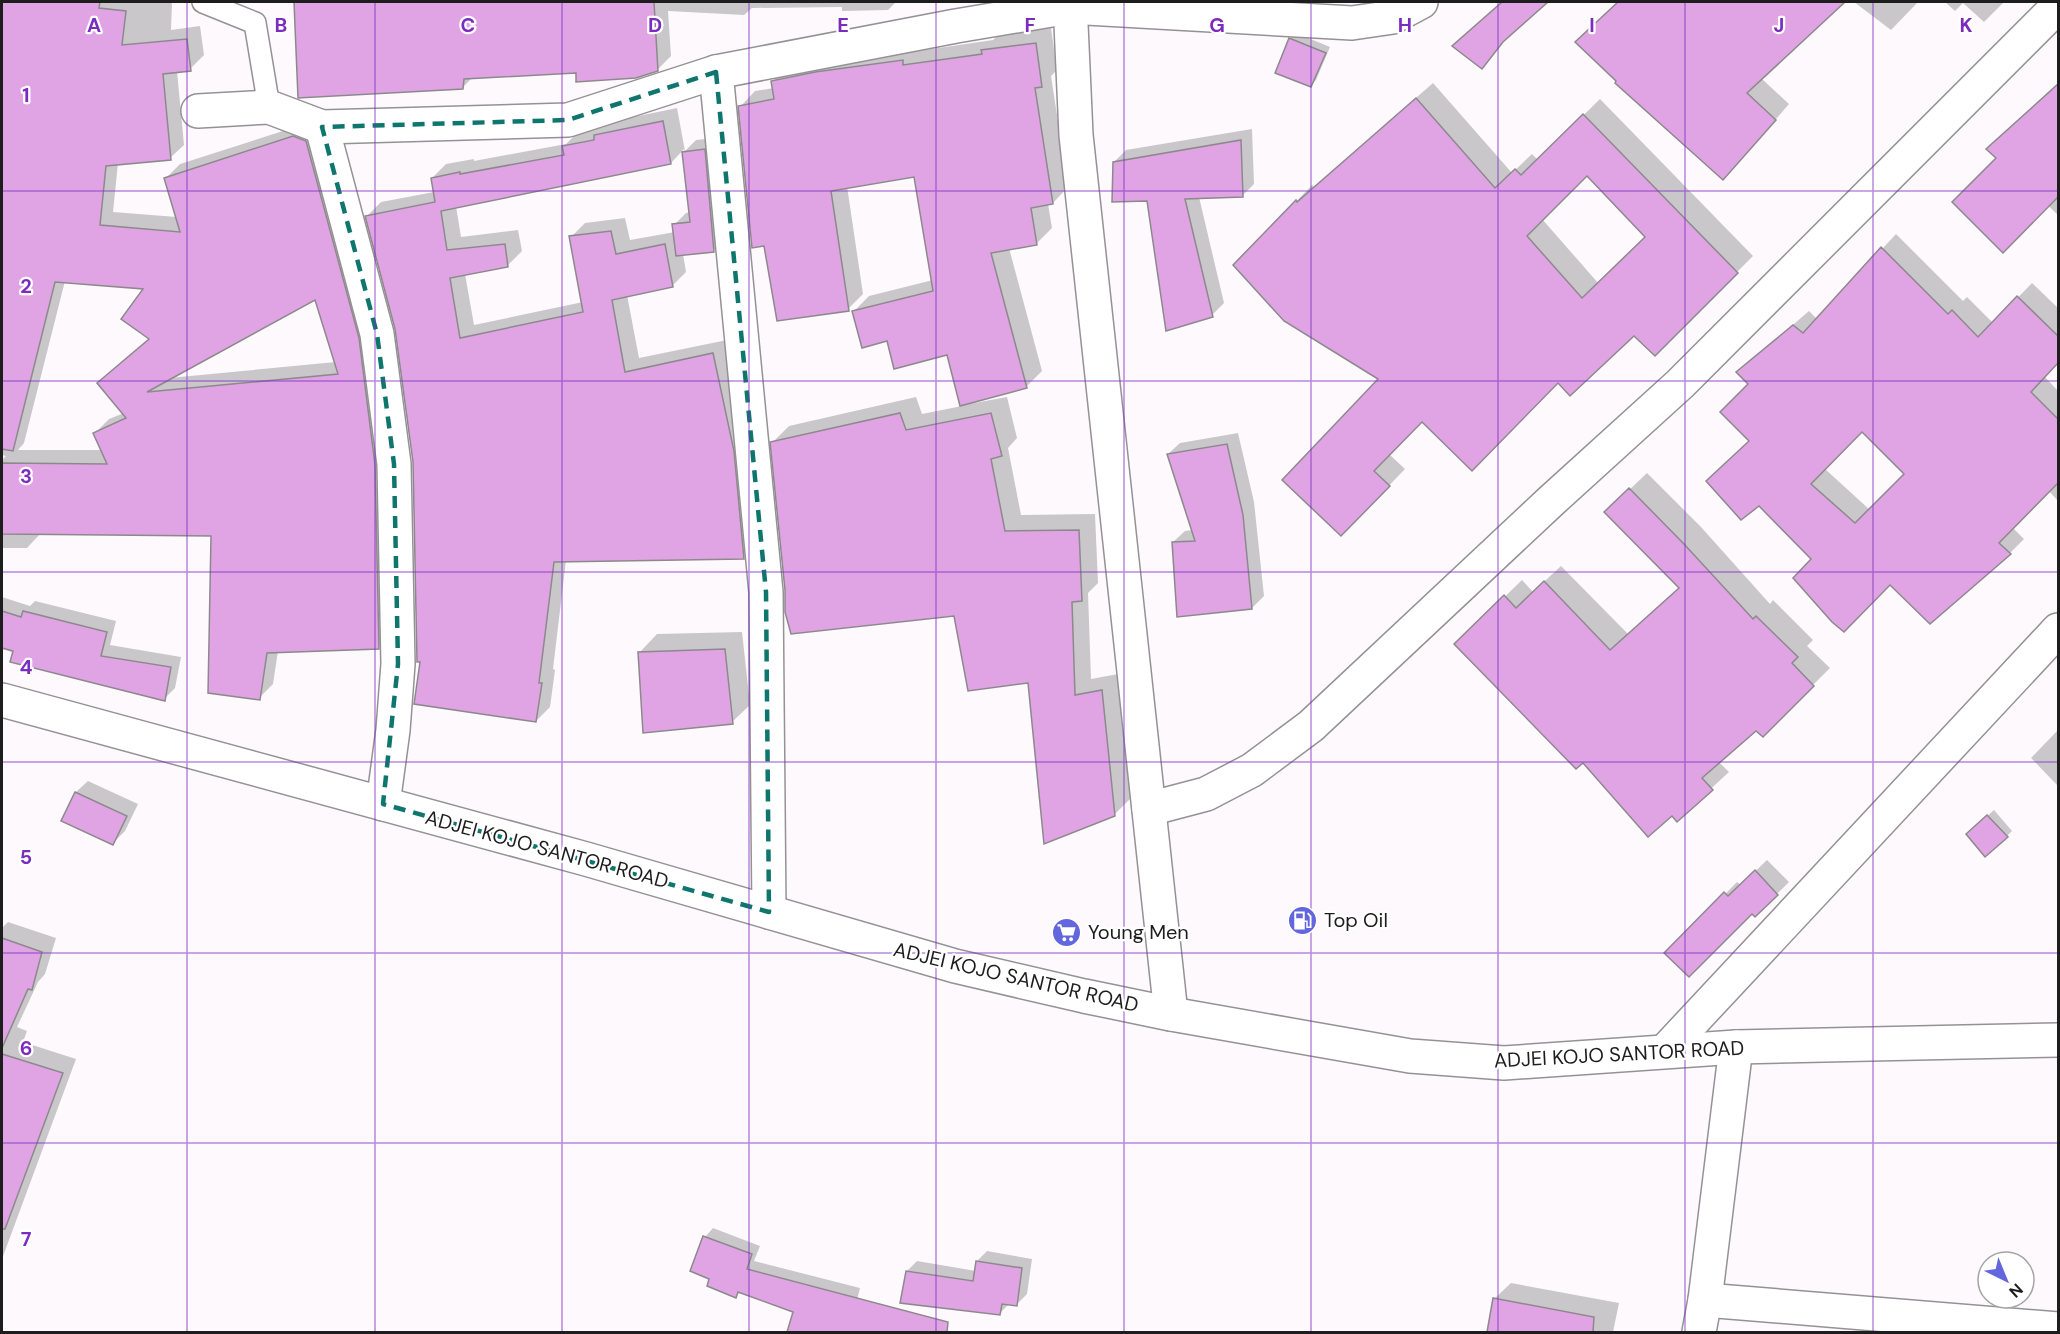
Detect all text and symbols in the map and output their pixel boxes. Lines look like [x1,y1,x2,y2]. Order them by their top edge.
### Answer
text: A [87,12,101,38]
text: B [275,12,287,38]
text: C [461,12,475,38]
text: D [648,12,662,38]
text: E [837,12,849,38]
text: F [1024,12,1036,38]
text: G [1209,12,1225,38]
text: H [1398,12,1412,38]
text: I [1589,12,1595,38]
text: J [1774,12,1784,38]
text: K [1959,12,1973,38]
text: 1 [22,82,30,108]
text: 2 [20,273,32,299]
text: 3 [20,463,32,489]
text: 4 [20,654,33,680]
street label: ADJEI KOJO SANTOR ROAD [423,804,671,894]
text: 5 [20,844,32,870]
fuel station icon: Top Oil [1287,904,1319,936]
place label: Top Oil [1324,907,1388,933]
supermarket icon: Young Men [1051,916,1083,948]
place label: Young Men [1088,919,1189,945]
street label: ADJEI KOJO SANTOR ROAD [891,936,1141,1018]
street label: ADJEI KOJO SANTOR ROAD [1493,1034,1745,1074]
text: 6 [20,1035,32,1061]
text: 7 [21,1226,32,1252]
north arrow [1976,1250,2036,1310]
text: N [2004,1279,2027,1302]

